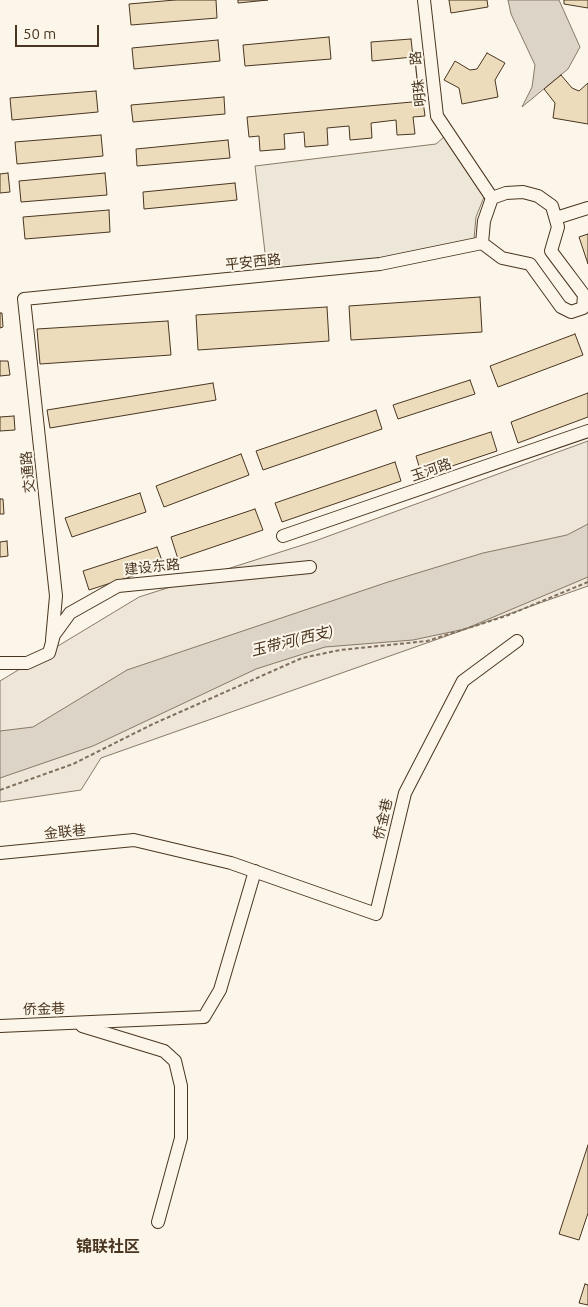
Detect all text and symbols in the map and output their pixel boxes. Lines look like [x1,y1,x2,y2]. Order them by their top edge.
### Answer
scale bar [18,15,101,47]
text: 50 m [23,25,56,42]
street label: 明珠一路 [407,50,429,108]
street label: 平安西路 [224,251,282,273]
street label: 交通路 [17,450,39,494]
street label: 玉河路 [408,455,454,485]
street label: 建设东路 [123,556,181,578]
water label: 玉带河(西支) [249,622,335,660]
street label: 侨金巷 [370,797,396,841]
street label: 金联巷 [43,821,87,843]
street label: 侨金巷 [23,1000,65,1018]
district label: 锦联社区 [76,1237,140,1257]

